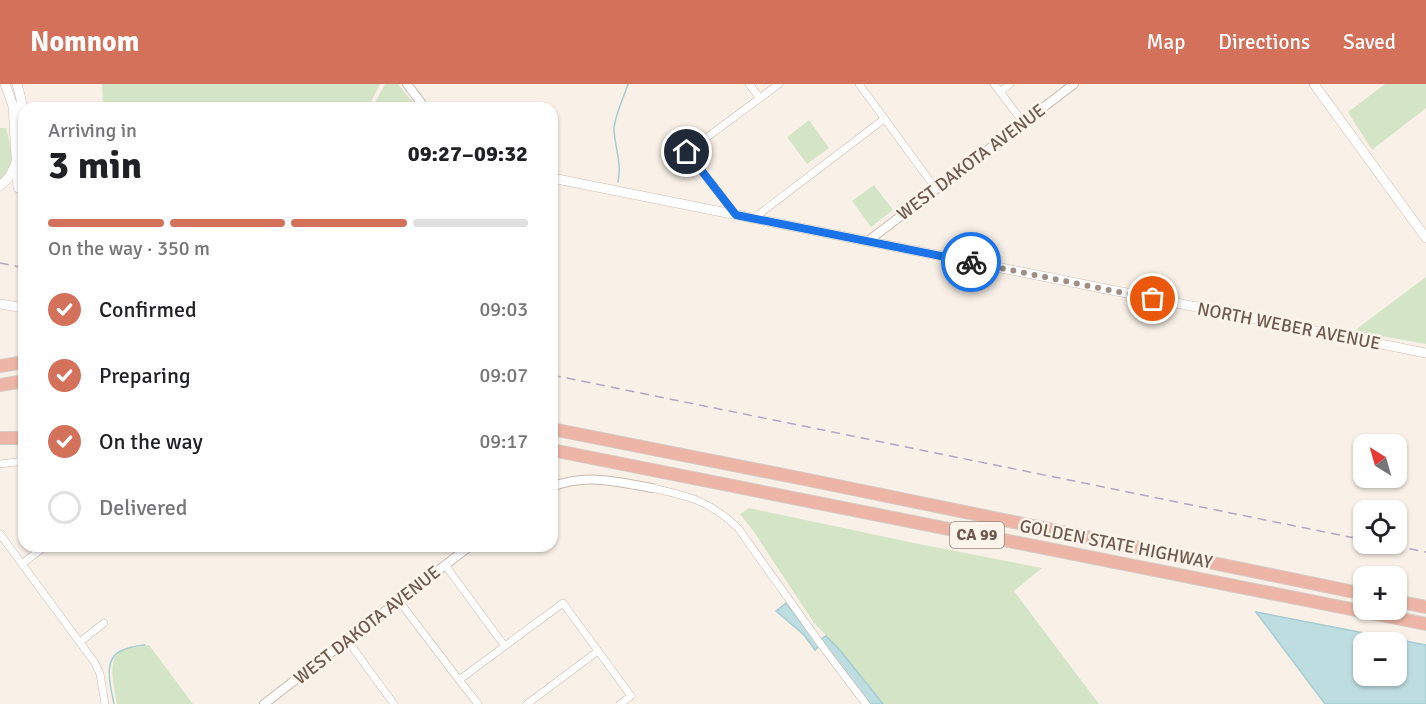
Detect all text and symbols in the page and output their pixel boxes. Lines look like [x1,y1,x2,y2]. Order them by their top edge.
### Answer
text: Nomnom [30,25,139,59]
text: Map [1147,29,1185,55]
text: Directions [1218,29,1310,55]
text: Saved [1343,29,1396,55]
street label: WEST DAKOTA AVENUE [893,99,1049,225]
text: Arriving in [48,118,137,143]
pin [661,126,712,177]
icon: home [670,135,703,168]
text: 09:27–09:32 [408,140,528,167]
text: 3 min [48,141,142,189]
courier [941,232,1001,292]
text: On the way · 350 m [48,236,210,261]
icon: bike [955,246,988,279]
pin [1127,273,1178,324]
icon: bag [1136,282,1169,315]
icon: check [48,293,81,326]
text: Confirmed [99,296,197,323]
text: 09:03 [479,297,528,322]
street label: NORTH WEBER AVENUE [1196,297,1382,355]
icon: check [48,359,81,392]
text: Preparing [99,362,191,389]
text: 09:07 [479,363,528,388]
icon: check [48,425,81,458]
text: On the way [99,428,203,455]
text: 09:17 [479,429,528,454]
north arrow [1353,434,1407,488]
map controls [1353,434,1407,686]
text: Delivered [99,494,187,521]
button: locate [1353,500,1407,554]
street label: GOLDEN STATE HIGHWAY [1018,515,1214,573]
road number: CA 99 [950,522,1004,548]
street label: WEST DAKOTA AVENUE [289,561,445,689]
button: + [1353,566,1407,620]
button: − [1353,632,1407,686]

